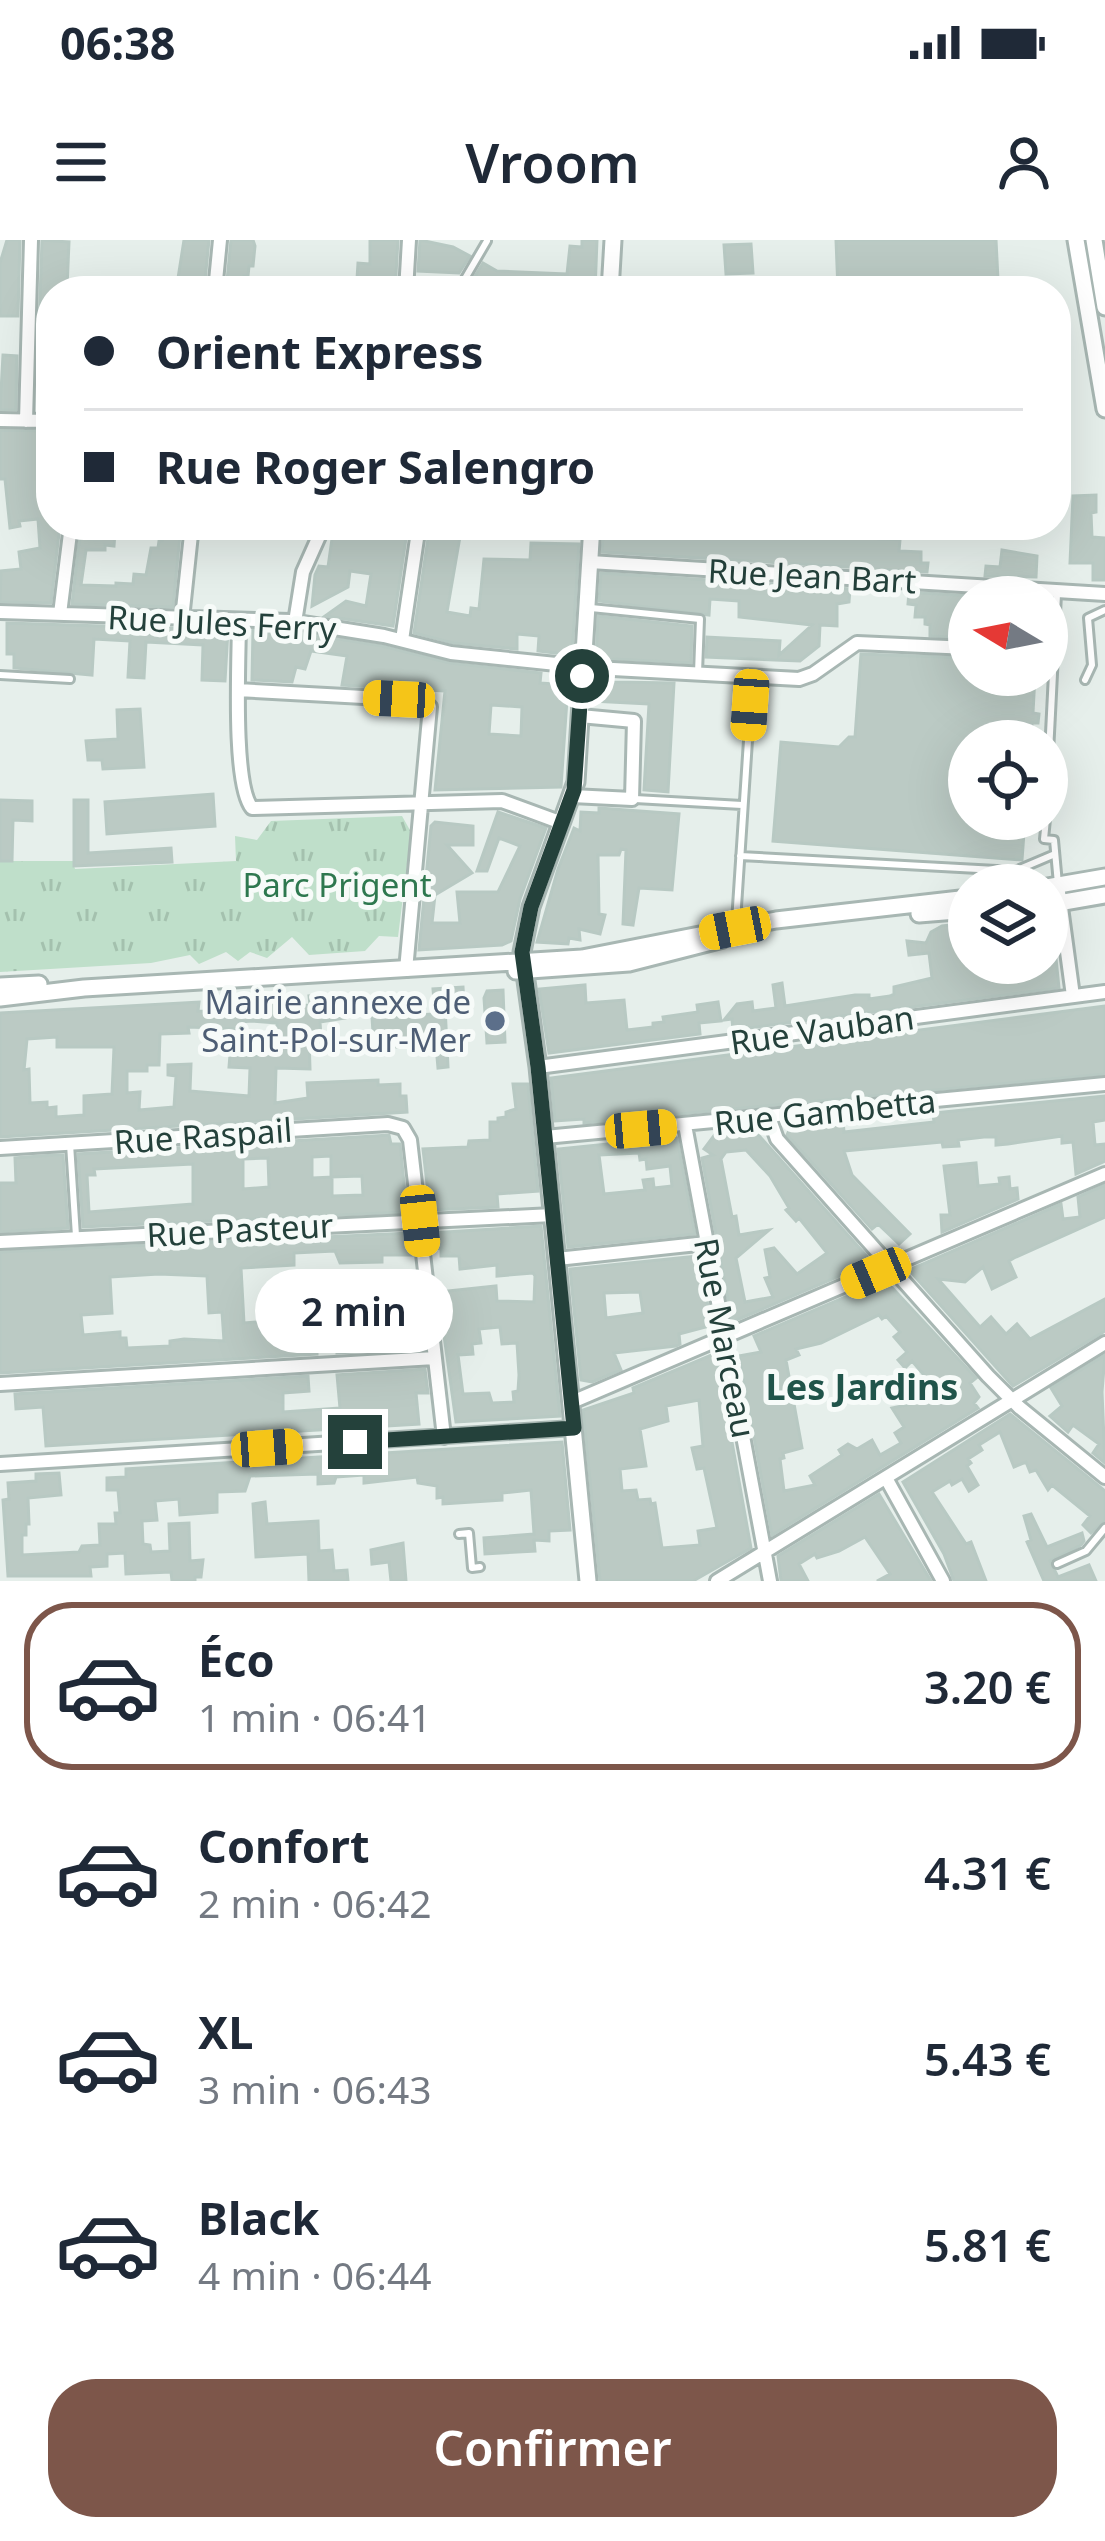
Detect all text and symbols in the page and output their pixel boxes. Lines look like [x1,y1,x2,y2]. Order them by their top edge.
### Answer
text: 06:38 [60,12,176,73]
text: Vroom [465,125,640,199]
icon: menu [48,129,114,195]
icon: person [991,129,1057,195]
text: Orient Express [156,321,483,382]
text: Rue Roger Salengro [156,436,595,497]
street label: Rue Jean Bart [707,548,918,603]
north arrow [948,576,1068,696]
map controls [948,576,1068,984]
street label: Rue Jules Ferry [107,594,338,651]
route start [555,649,609,703]
car [730,668,770,742]
car [362,679,436,719]
button: locate [948,720,1068,840]
park label: Parc Prigent [242,862,432,907]
button: layers [948,864,1068,984]
car [696,903,774,953]
place label: Mairie annexe de Saint-Pol-sur-Mer [201,979,471,1062]
street label: Rue Vauban [727,994,917,1065]
marker: Mairie annexe de Saint-Pol-sur-Mer [482,1008,508,1034]
street label: Rue Gambetta [712,1077,938,1146]
street label: Rue Raspail [112,1107,294,1164]
car [604,1108,678,1150]
car [398,1183,442,1259]
street label: Rue Pasteur [145,1202,335,1257]
street label: Rue Marceau [684,1234,767,1442]
car [836,1242,916,1304]
callout: 2 min [256,1268,454,1352]
text: 2 min [301,1284,407,1337]
district label: Les Jardins [766,1362,958,1411]
route end [328,1415,382,1469]
car [230,1428,304,1468]
text: Éco [198,1629,275,1690]
icon: car [54,1632,162,1740]
text: 3.20 € [924,1656,1051,1717]
text: 1 min · 06:41 [198,1690,432,1743]
text: Confort [198,1815,369,1876]
icon: car [54,1818,162,1926]
text: 4.31 € [924,1842,1051,1903]
text: 2 min · 06:42 [198,1876,432,1929]
text: XL [198,2001,253,2062]
icon: car [54,2004,162,2112]
text: 5.43 € [924,2028,1051,2089]
text: 3 min · 06:43 [198,2062,432,2115]
text: Black [198,2187,319,2248]
icon: car [54,2190,162,2298]
text: 5.81 € [924,2214,1051,2275]
text: 4 min · 06:44 [198,2248,432,2301]
button: Confirmer [48,2379,1057,2517]

